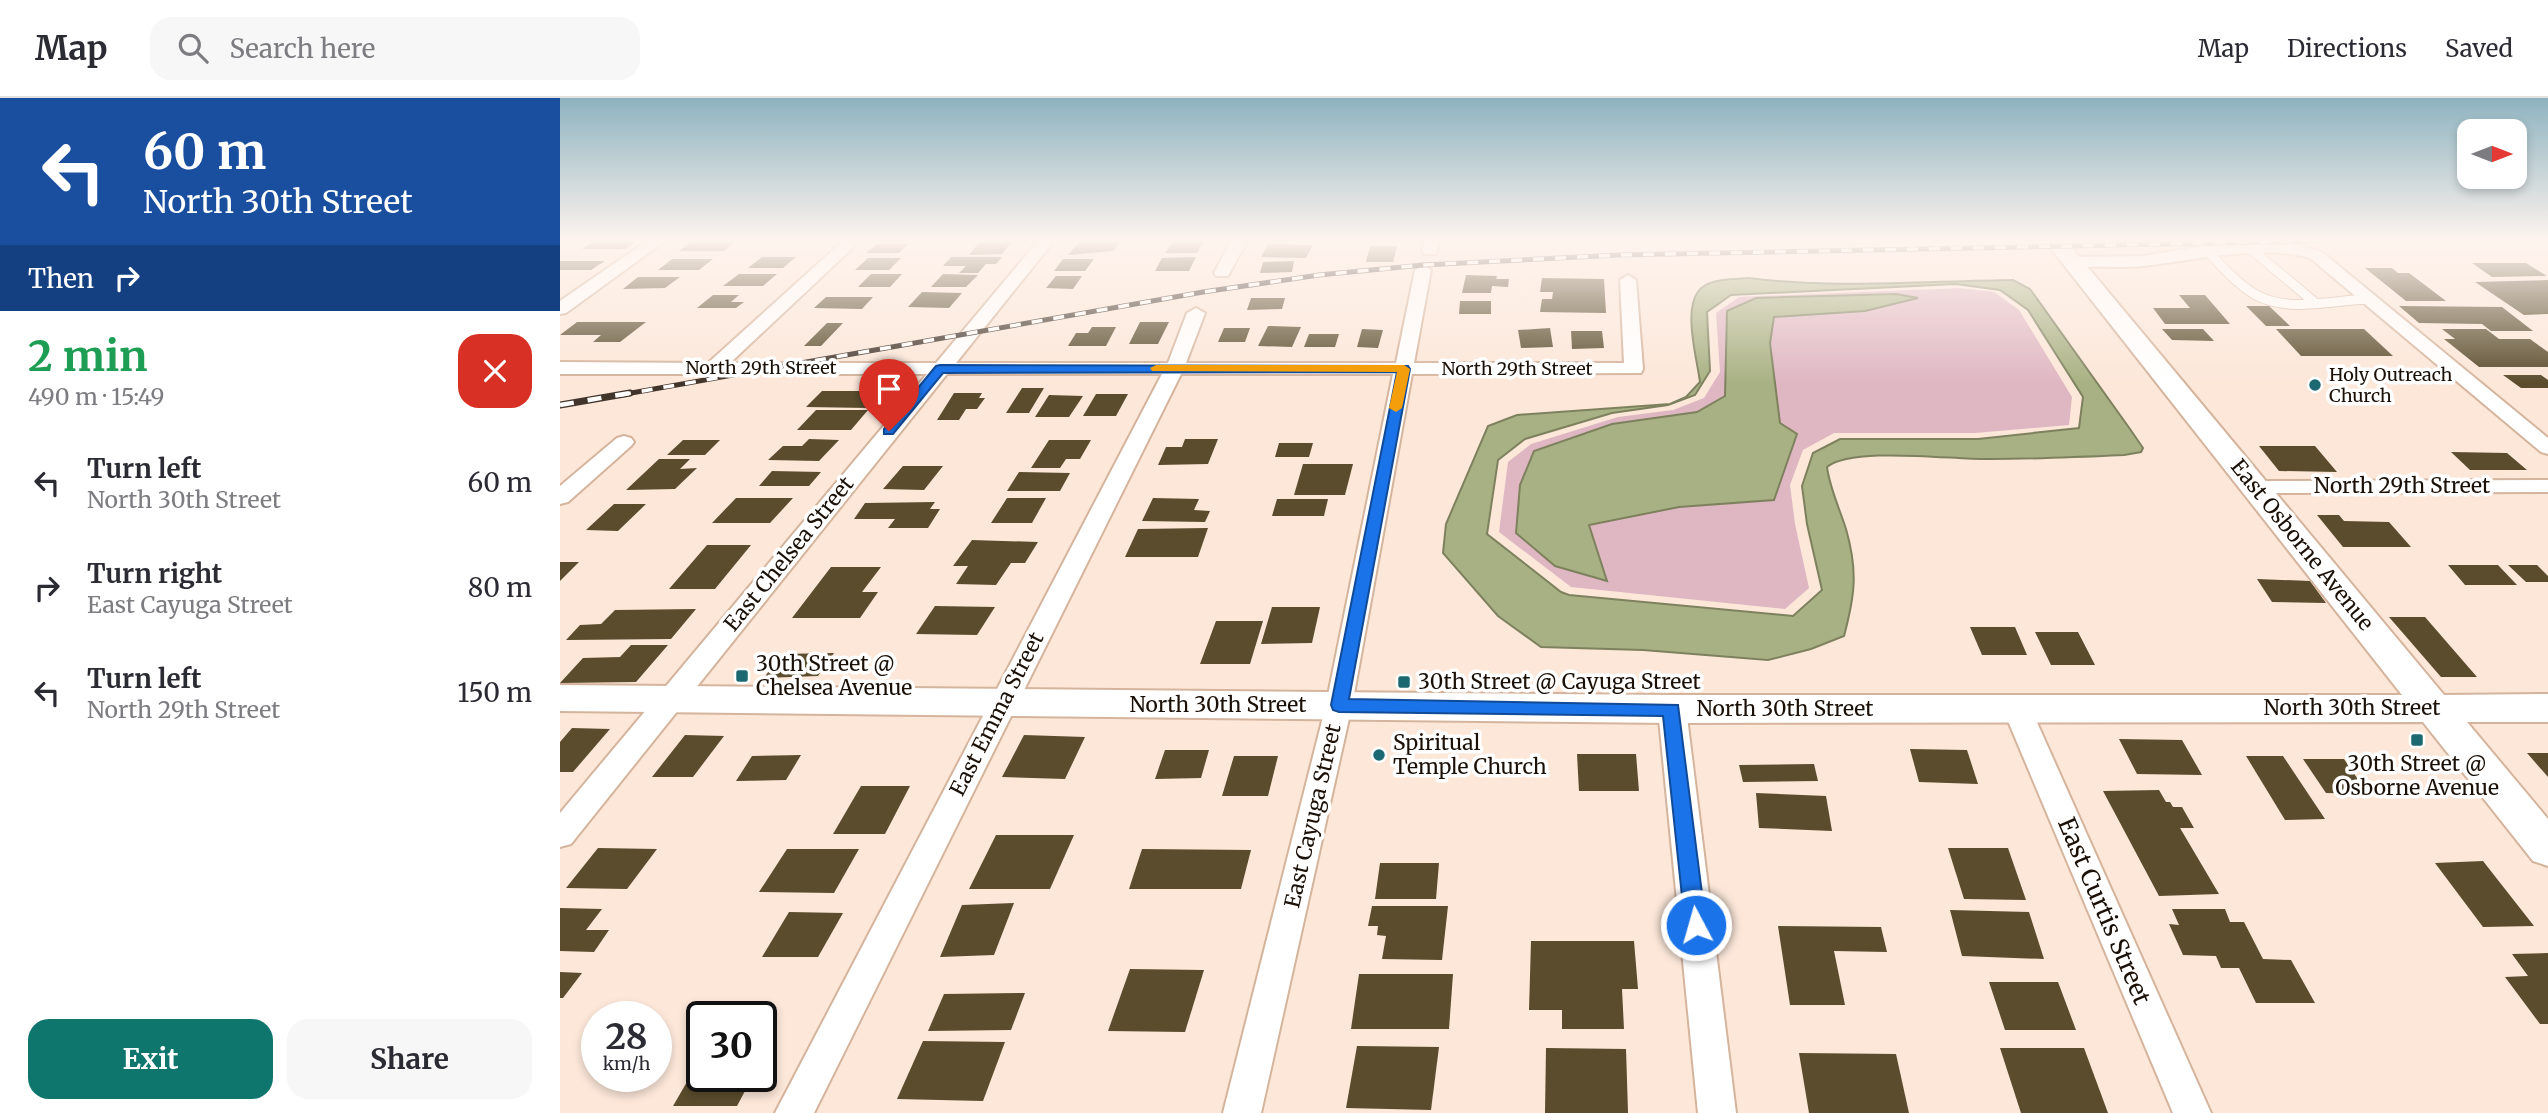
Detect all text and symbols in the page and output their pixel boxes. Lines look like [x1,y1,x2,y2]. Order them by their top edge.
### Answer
search box [150,17,640,80]
text: Map [35,28,108,69]
icon: search [174,29,212,67]
text: Search here [230,32,375,65]
text: Map [2198,33,2249,64]
text: Directions [2287,33,2407,64]
text: Saved [2445,33,2513,64]
north arrow [2457,119,2527,189]
map controls [2457,119,2527,189]
text: 60 m [143,121,266,182]
icon: left [28,126,119,217]
text: North 30th Street [143,182,413,222]
icon: right [108,259,146,297]
text: Then [28,262,94,295]
text: 2 min [28,330,148,382]
button: close [458,334,532,408]
street label: North 29th Street [685,356,837,379]
street label: North 29th Street [1441,357,1593,380]
pin [859,359,919,431]
place label: Holy Outreach Church [2329,363,2452,407]
icon: arrive [870,370,908,408]
marker: Holy Outreach Church [2307,377,2323,393]
text: 490 m · 15:49 [28,382,164,411]
text: Turn left [87,452,201,485]
street label: East Osborne Avenue [2225,454,2380,636]
icon: left [28,464,66,502]
text: 60 m [468,466,532,499]
street label: East Chelsea Street [718,471,859,637]
street label: North 29th Street [2314,472,2490,499]
text: North 30th Street [87,485,281,514]
text: Turn right [87,557,222,590]
icon: right [28,569,66,607]
text: 80 m [468,571,532,604]
text: East Cayuga Street [87,590,293,619]
street label: East Emma Street [944,627,1049,800]
place label: 30th Street @ Chelsea Avenue [756,650,912,701]
text: Turn left [87,662,201,695]
marker: 30th Street @ Chelsea Avenue [734,668,750,684]
place label: 30th Street @ Cayuga Street [1418,668,1701,695]
icon: left [28,674,66,712]
marker: 30th Street @ Cayuga Street [1396,674,1412,690]
text: 150 m [458,676,532,709]
street label: North 30th Street [1130,691,1307,718]
street label: North 30th Street [2264,694,2441,721]
text: North 29th Street [87,695,280,724]
street label: North 30th Street [1697,695,1874,722]
street label: East Cayuga Street [1278,721,1347,910]
place label: Spiritual Temple Church [1393,729,1547,780]
marker: 30th Street @ Osborne Avenue [2409,732,2425,748]
marker: Spiritual Temple Church [1371,747,1387,763]
place label: 30th Street @ Osborne Avenue [2335,750,2499,801]
street label: East Curtis Street [2051,813,2158,1010]
position arrow [1659,888,1733,962]
speed limit sign: 30 [686,1001,777,1092]
text: 28 [605,1015,648,1059]
button: Exit [28,1019,273,1099]
button: Share [287,1019,532,1099]
text: km/h [603,1052,650,1075]

